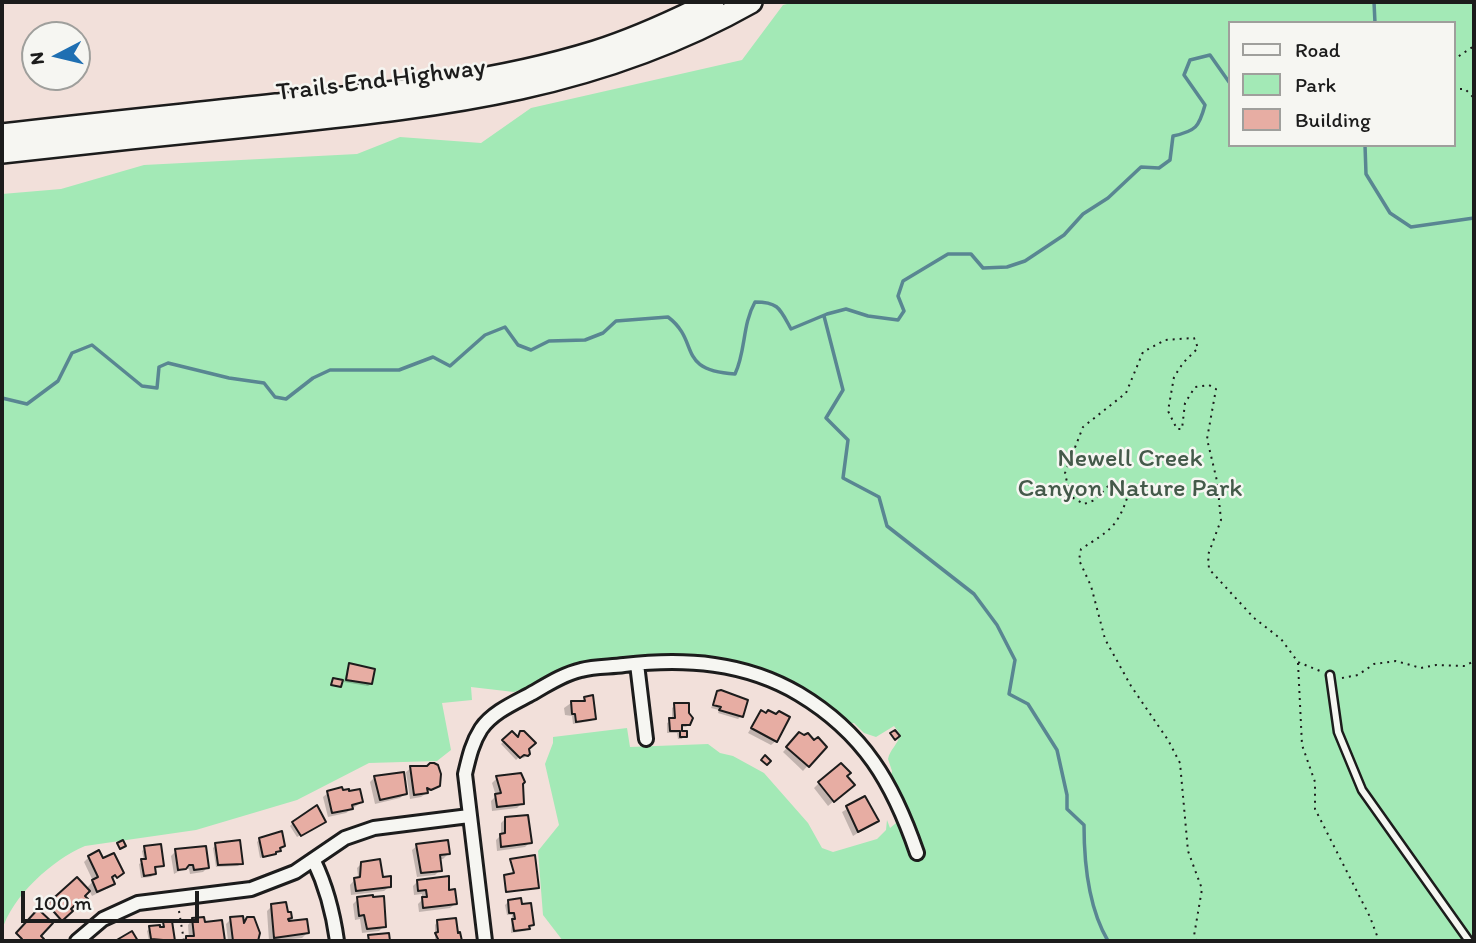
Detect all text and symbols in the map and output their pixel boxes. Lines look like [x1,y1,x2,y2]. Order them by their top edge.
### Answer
north arrow [21,21,91,91]
legend [1228,21,1455,147]
text: Road [1295,37,1340,62]
text: N [24,51,49,66]
street label: Trails End Highway [274,53,488,109]
text: Park [1295,72,1336,97]
text: Building [1295,107,1371,132]
park label: Newell Creek Canyon Nature Park [1017,443,1243,504]
scale bar [24,876,203,920]
text: 100 m [34,890,92,915]

